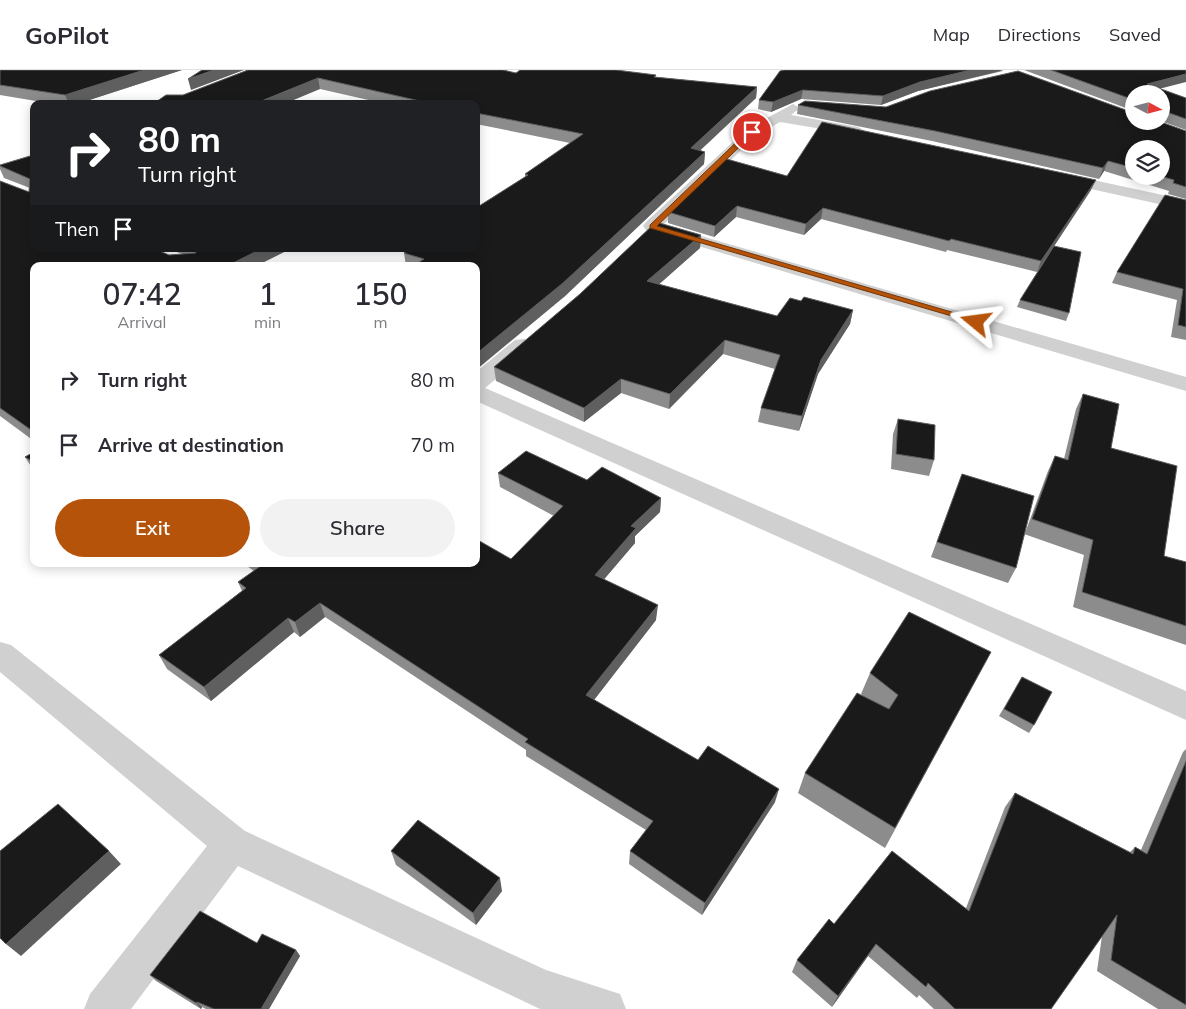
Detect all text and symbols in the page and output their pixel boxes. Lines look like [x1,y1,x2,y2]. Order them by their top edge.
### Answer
text: GoPilot [25,20,109,50]
text: Map [933,23,970,46]
text: Directions [998,23,1081,46]
text: Saved [1109,23,1161,46]
north arrow [1125,85,1170,130]
map controls [1125,85,1170,185]
pin [731,111,773,153]
text: 80 m [138,117,221,161]
icon: arrive [738,118,766,146]
icon: right [55,120,120,185]
button: layers [1125,140,1170,185]
text: Turn right [138,160,236,188]
icon: arrive [109,215,137,243]
text: Then [55,217,99,241]
text: 07:42 [102,275,182,313]
text: 1 [259,275,277,313]
text: 150 [354,275,408,313]
position arrow [949,295,1001,347]
text: Arrival [118,312,166,332]
text: min [254,312,281,332]
text: m [374,312,388,332]
icon: right [55,366,83,394]
text: Turn right [98,368,187,392]
text: 80 m [411,368,455,392]
icon: arrive [55,431,83,459]
text: Arrive at destination [98,433,284,457]
text: 70 m [411,433,455,457]
button: Exit [55,499,250,557]
button: Share [260,499,455,557]

